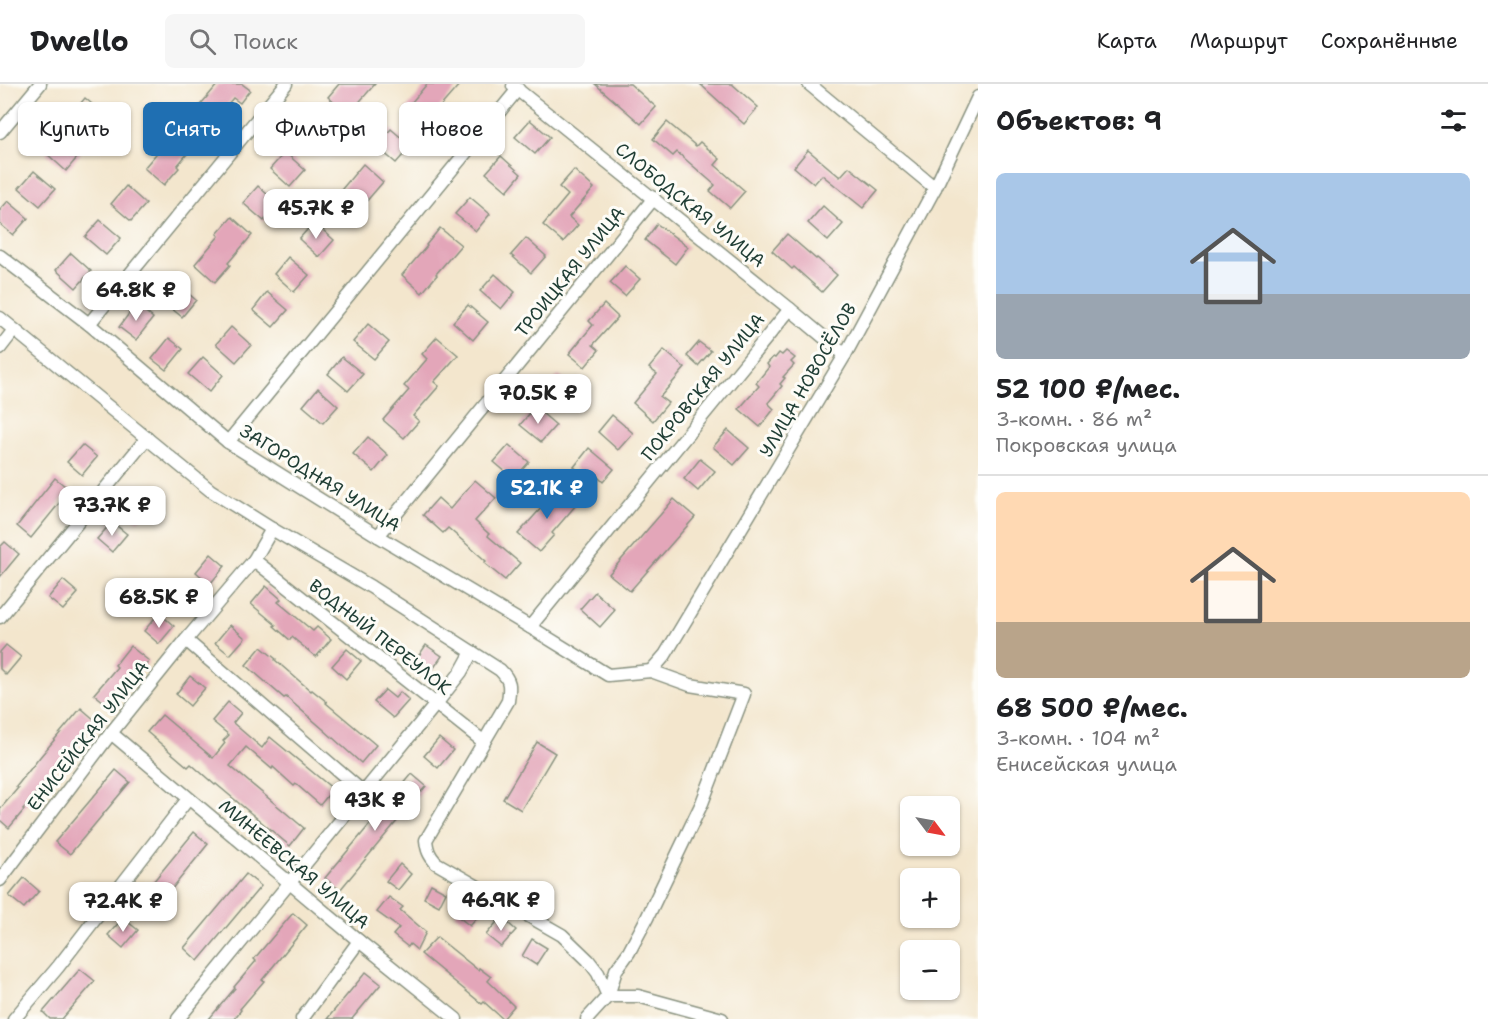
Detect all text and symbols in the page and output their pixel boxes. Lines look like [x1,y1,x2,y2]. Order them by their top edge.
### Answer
search box [165,14,585,68]
text: Dwello [30,22,129,60]
icon: search [186,25,219,58]
text: Поиск [234,27,298,56]
text: Карта [1097,27,1157,55]
text: Маршрут [1190,27,1288,55]
text: Сохранённые [1321,27,1458,55]
chip: Купить [18,102,131,156]
chip: Снять [143,102,242,156]
chip: Фильтры [254,102,387,156]
chip: Новое [399,102,505,156]
text: Объектов: 9 [996,103,1162,138]
icon: filters [1437,104,1470,137]
street label: СЛОБОДСКАЯ УЛИЦА [610,137,770,273]
pin: 45.7K ₽ [261,189,371,240]
text: 45.7K ₽ [277,195,355,221]
street label: ТРОИЦКАЯ УЛИЦА [510,202,630,342]
icon: home [1179,212,1287,320]
pin: 64.8K ₽ [81,271,191,322]
text: 64.8K ₽ [96,277,176,303]
street label: УЛИЦА НОВОСЁЛОВ [754,299,862,461]
street label: ПОКРОВСКАЯ УЛИЦА [636,308,770,466]
text: 52 100 ₽/мес. [996,371,1180,406]
pin: 70.5K ₽ [483,374,593,425]
text: 70.5K ₽ [498,380,578,406]
text: 3-комн. · 86 m² [996,406,1152,432]
street label: ЗАГОРОДНАЯ УЛИЦА [235,419,405,537]
text: Покровская улица [996,432,1177,458]
pin: 52.1K ₽ [492,469,602,520]
text: 52.1K ₽ [510,475,584,501]
pin: 73.7K ₽ [57,486,167,537]
text: 73.7K ₽ [73,492,151,518]
icon: home [1179,531,1287,639]
street label: ВОДНЫЙ ПЕРЕУЛОК [304,574,457,700]
pin: 68.5K ₽ [104,578,214,629]
text: 68.5K ₽ [119,584,199,610]
street label: ЕНИСЕЙСКАЯ УЛИЦА [22,656,154,816]
text: 68 500 ₽/мес. [996,690,1188,725]
text: 3-комн. · 104 m² [996,725,1160,751]
text: Енисейская улица [996,751,1177,777]
pin: 43K ₽ [333,781,417,832]
text: 43K ₽ [344,787,406,813]
street label: МИНЕЕВСКАЯ УЛИЦА [214,794,374,934]
north arrow [900,796,960,856]
map controls [900,796,960,1000]
button: + [900,868,960,928]
pin: 46.9K ₽ [446,881,556,932]
pin: 72.4K ₽ [68,882,178,933]
text: 46.9K ₽ [461,887,541,913]
text: 72.4K ₽ [83,888,163,914]
button: − [900,940,960,1000]

